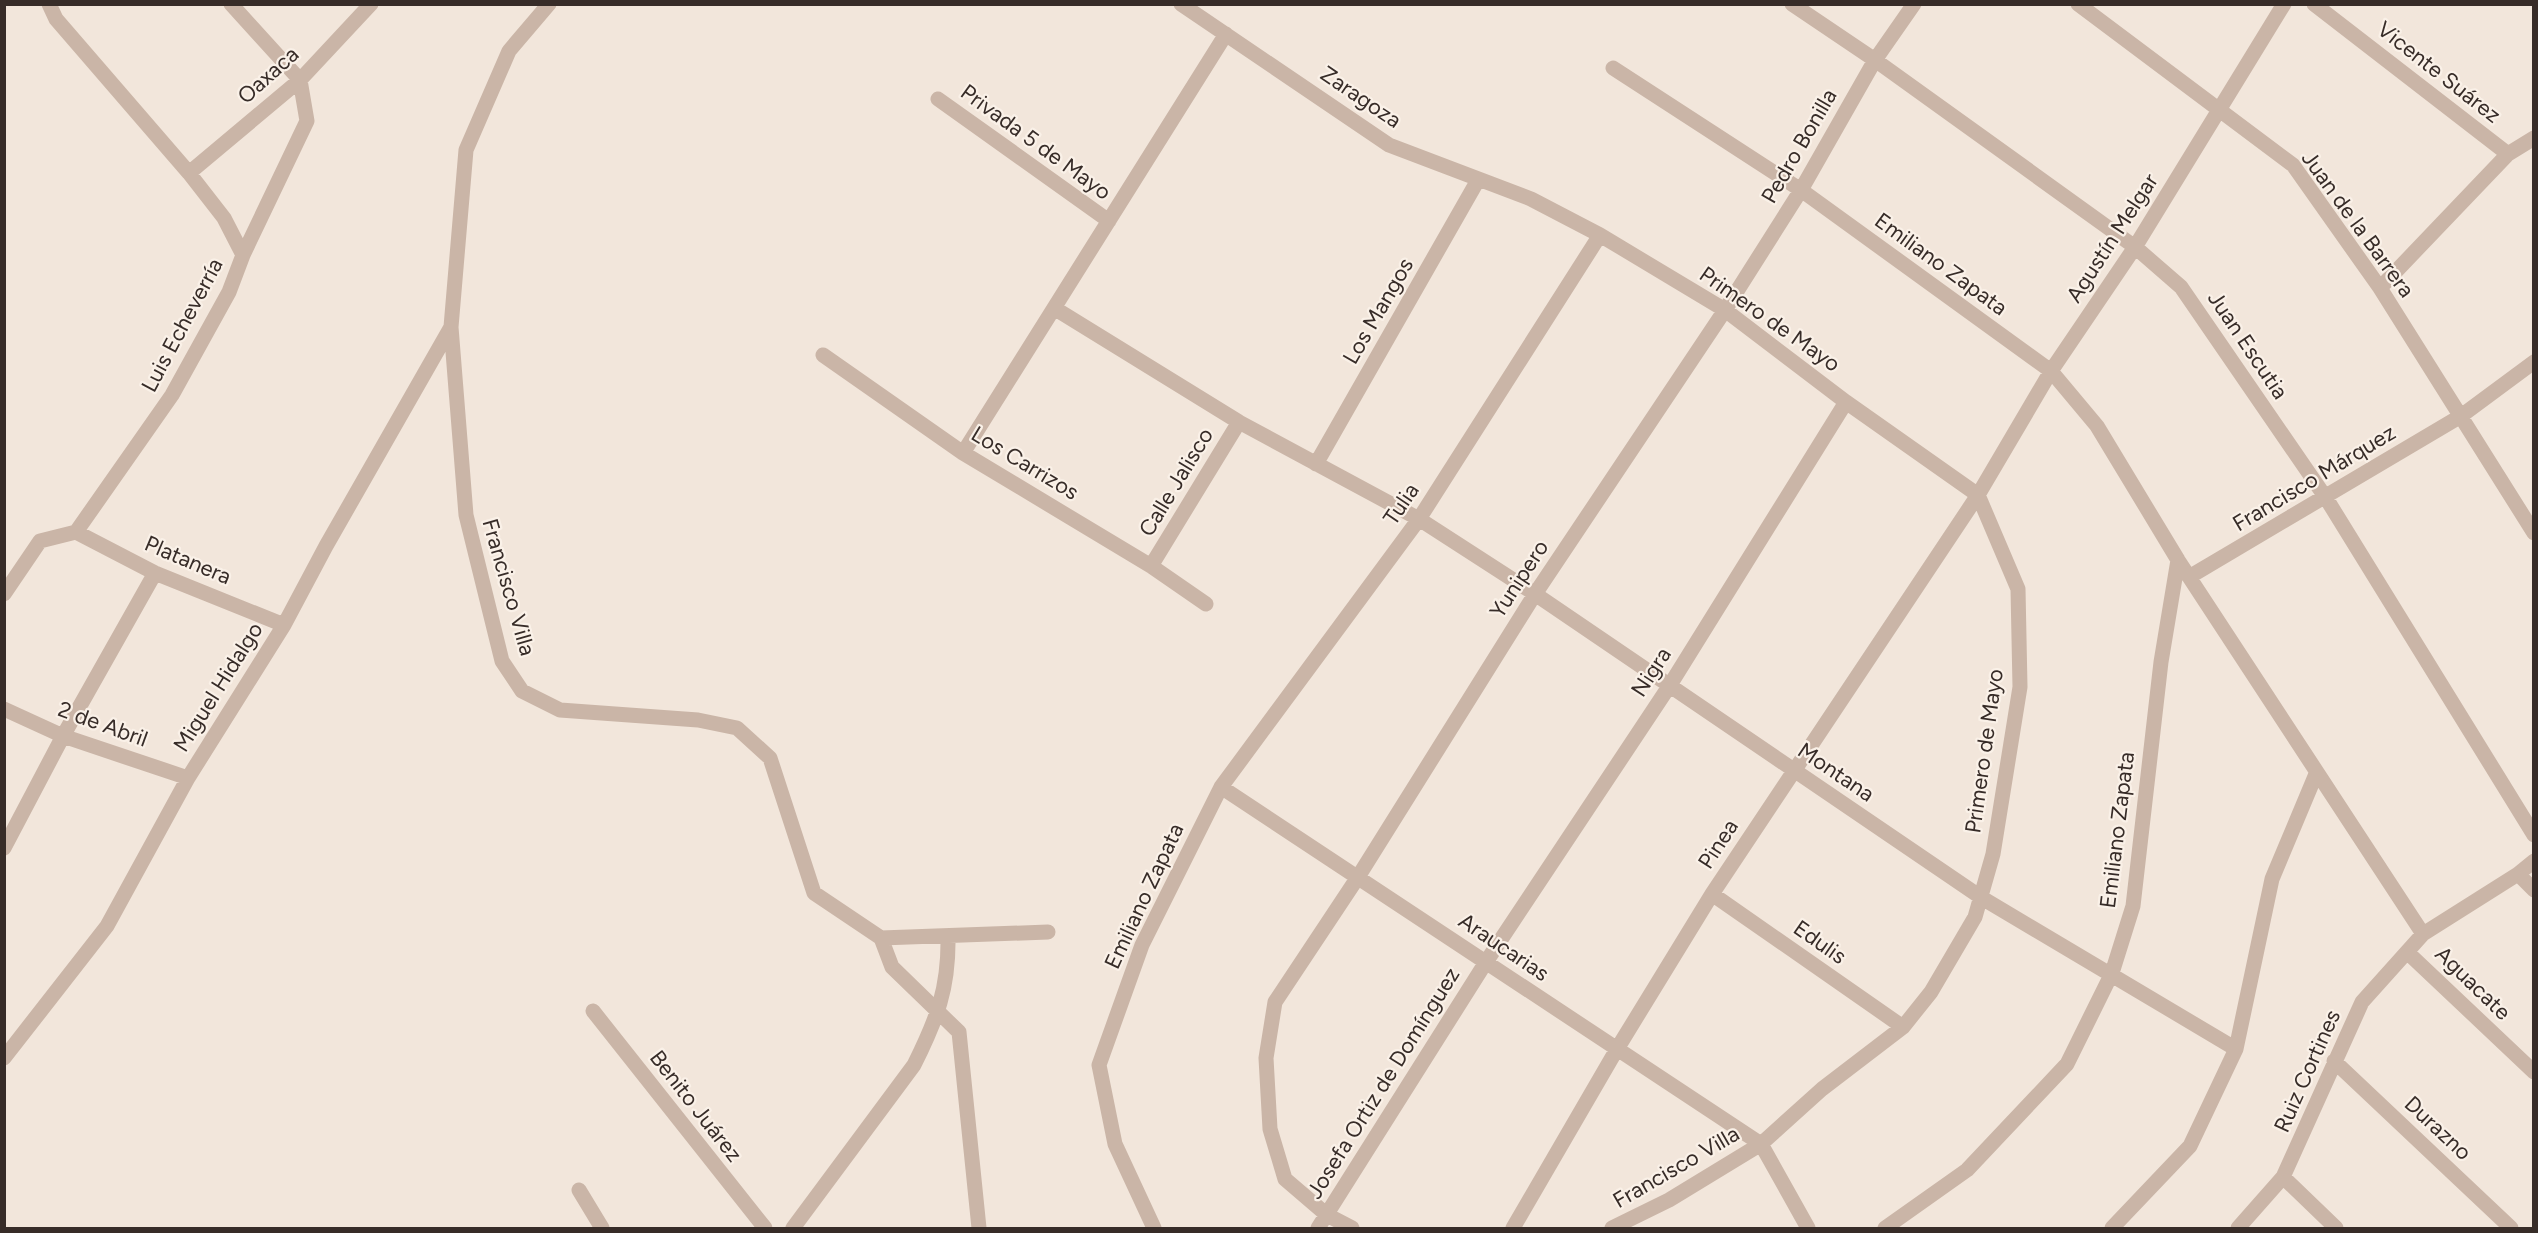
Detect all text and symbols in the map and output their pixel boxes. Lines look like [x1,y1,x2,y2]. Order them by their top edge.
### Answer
street label: Vicente Suárez [2372,15,2506,129]
street label: Oaxaca [232,41,304,109]
street label: Zaragoza [1315,60,1407,134]
street label: Privada 5 de Mayo [956,78,1116,206]
street label: Pedro Bonilla [1755,84,1843,208]
street label: Juan de la Barrera [2296,145,2420,303]
street label: Agustín Melgar [2060,168,2164,308]
street label: Emiliano Zapata [1869,207,2013,321]
street label: Luis Echeverría [135,253,229,397]
street label: Los Mangos [1337,253,1419,369]
street label: Primero de Mayo [1694,260,1846,378]
street label: Juan Escutia [2202,286,2294,404]
street label: Francisco Márquez [2228,419,2400,537]
street label: Los Carrizos [966,420,1084,506]
street label: Calle Jalisco [1133,423,1219,541]
street label: Tulia [1377,478,1425,530]
street label: Francisco Villa [477,515,541,659]
street label: Platanera [141,530,235,590]
street label: Yunipero [1484,535,1554,623]
street label: Miguel Hidalgo [167,617,269,757]
street label: Nigra [1625,642,1677,702]
street label: Primero de Mayo [1959,667,2009,835]
street label: 2 de Abril [55,695,151,753]
street label: Montana [1793,737,1879,807]
street label: Emiliano Zapata [2094,750,2140,910]
street label: Pinea [1692,814,1744,874]
street label: Emiliano Zapata [1098,819,1190,973]
street label: Araucarias [1454,907,1554,987]
street label: Edulis [1788,914,1852,970]
street label: Aguacate [2430,940,2516,1026]
street label: Josefa Ortiz de Domínguez [1301,962,1465,1204]
street label: Ruiz Cortines [2268,1005,2346,1137]
street label: Benito Juárez [644,1045,748,1167]
street label: Durazno [2399,1090,2477,1166]
street label: Francisco Villa [1608,1120,1744,1214]

